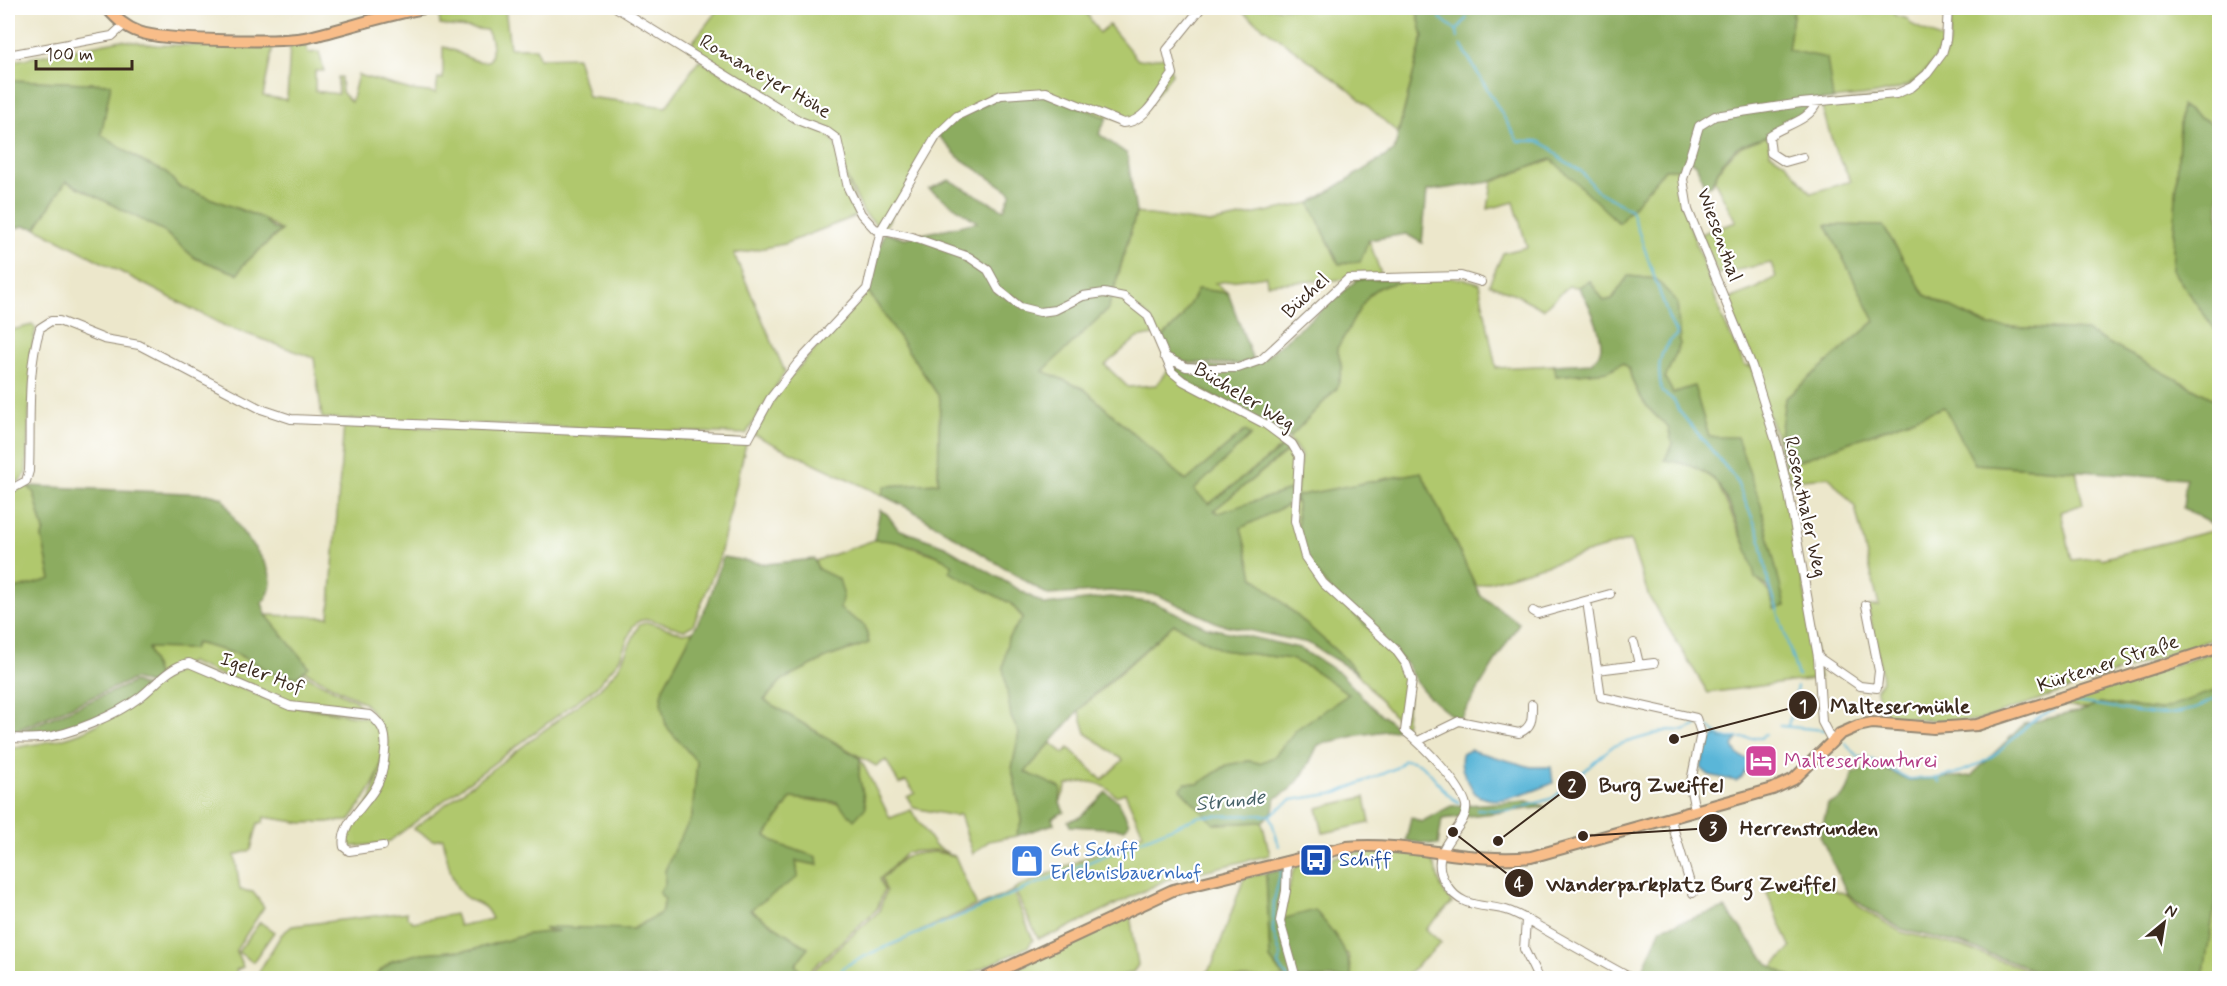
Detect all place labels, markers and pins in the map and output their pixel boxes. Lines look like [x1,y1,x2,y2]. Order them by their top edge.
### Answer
callout: Maltesermühle [1788,686,1982,725]
hotel icon: Malteserkomturei [1743,743,1779,779]
place label: Malteserkomturei [1784,748,1937,775]
callout: Burg Zweiffel [1557,765,1735,804]
callout: Herrenstrunden [1698,809,1891,848]
place label: Gut Schiff Erlebnisbauernhof [1050,837,1202,887]
bus stop icon: Schiff [1298,842,1334,878]
shop icon: Gut Schiff Erlebnisbauernhof [1009,843,1045,879]
place label: Schiff [1339,847,1392,874]
callout: Wanderparkplatz Burg Zweiffel [1504,864,1848,903]

